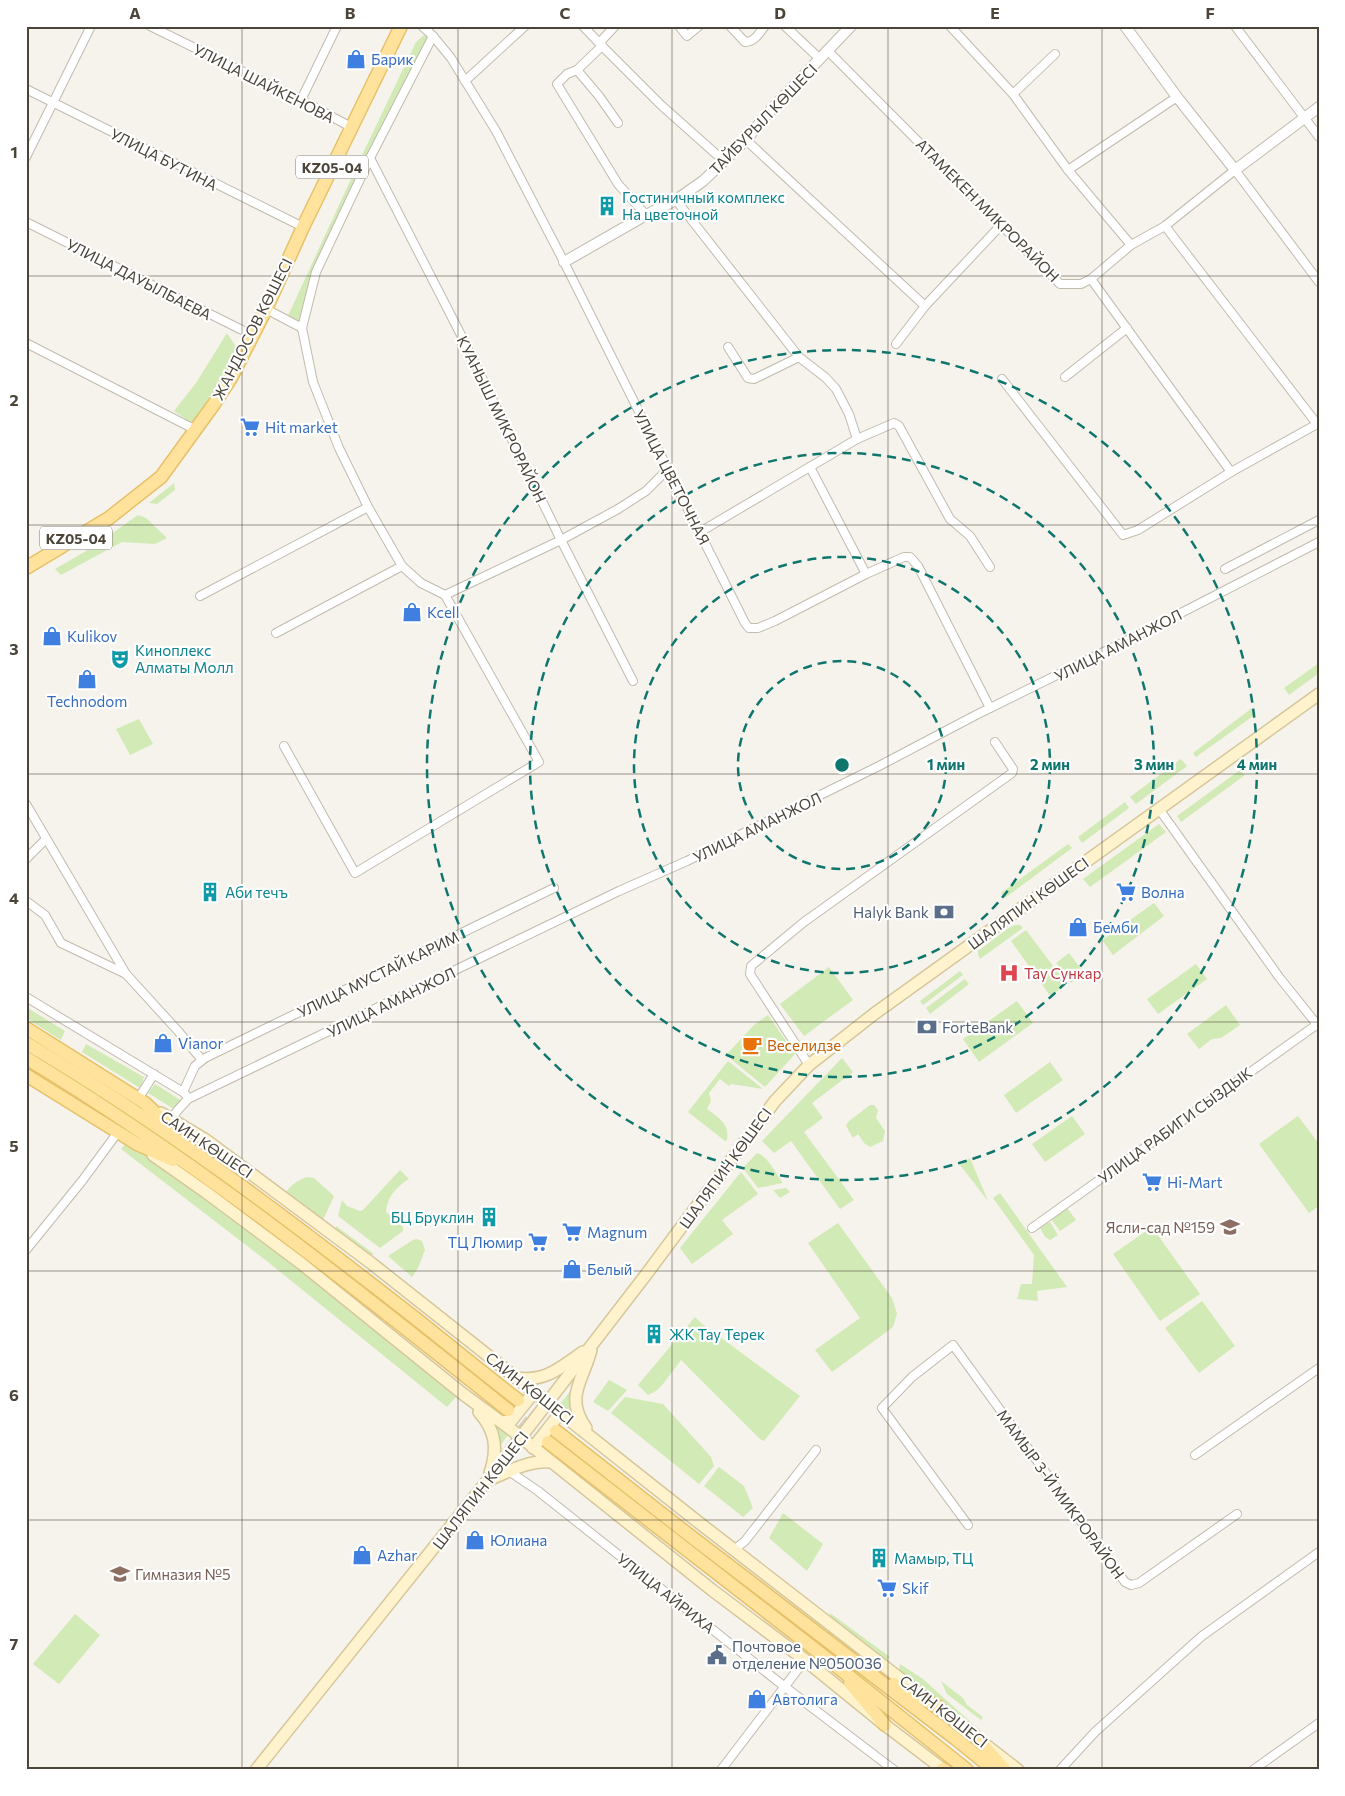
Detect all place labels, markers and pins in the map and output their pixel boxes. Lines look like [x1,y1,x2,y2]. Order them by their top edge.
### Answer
shop icon: Барик [345,48,367,70]
place label: Барик [371,50,414,68]
place label: Гостиничный комплекс На цветочной [622,188,785,223]
building icon: Гостиничный комплекс На цветочной [596,195,618,217]
supermarket icon: Hit market [239,416,261,438]
place label: Hit market [265,418,338,436]
shop icon: Kcell [401,601,423,623]
place label: Kcell [427,603,459,621]
shop icon: Kulikov [41,625,63,647]
place label: Kulikov [67,627,117,645]
place label: Киноплекс Алматы Молл [135,641,234,676]
theatre icon: Киноплекс Алматы Молл [109,648,131,670]
shop icon: Technodom [76,668,98,690]
place label: Technodom [47,692,127,710]
centre of rings [833,756,851,774]
building icon: Аби течъ [199,881,221,903]
supermarket icon: Волна [1115,881,1137,903]
place label: Аби течъ [225,883,288,901]
place label: Волна [1141,883,1185,901]
bank icon: Halyk Bank [933,901,955,923]
place label: Halyk Bank [853,903,929,921]
shop icon: Бемби [1067,916,1089,938]
place label: Бемби [1093,918,1139,936]
hospital icon: Тау Сункар [998,962,1020,984]
place label: Тау Сункар [1024,964,1101,982]
bank icon: ForteBank [916,1016,938,1038]
place label: ForteBank [942,1018,1013,1036]
shop icon: Vianor [152,1032,174,1054]
place label: Vianor [178,1034,224,1052]
cafe icon: Веселидзе [741,1034,763,1056]
place label: Веселидзе [767,1036,841,1054]
supermarket icon: Hi-Mart [1141,1171,1163,1193]
place label: Hi-Mart [1167,1173,1223,1191]
building icon: БЦ Бруклин [478,1206,500,1228]
place label: БЦ Бруклин [391,1208,474,1226]
school or university icon: Ясли-сад №159 [1219,1216,1241,1238]
place label: Ясли-сад №159 [1105,1218,1215,1236]
supermarket icon: Magnum [561,1221,583,1243]
place label: Magnum [587,1223,647,1241]
supermarket icon: ТЦ Люмир [527,1231,549,1253]
place label: ТЦ Люмир [447,1233,523,1251]
shop icon: Белый [561,1258,583,1280]
place label: Белый [587,1260,632,1278]
building icon: ЖК Тау Терек [643,1323,665,1345]
place label: ЖК Тау Терек [669,1325,765,1343]
shop icon: Юлиана [464,1529,486,1551]
place label: Юлиана [490,1531,547,1549]
shop icon: Azhar [351,1544,373,1566]
place label: Azhar [377,1546,417,1564]
building icon: Мамыр, ТЦ [868,1547,890,1569]
place label: Мамыр, ТЦ [894,1549,974,1567]
school or university icon: Гимназия №5 [109,1563,131,1585]
place label: Гимназия №5 [135,1565,231,1583]
supermarket icon: Skif [876,1577,898,1599]
place label: Skif [902,1579,929,1597]
place label: Почтовое отделение №050036 [732,1637,882,1672]
public building icon: Почтовое отделение №050036 [706,1644,728,1666]
shop icon: Автолига [746,1688,768,1710]
place label: Автолига [772,1690,838,1708]

